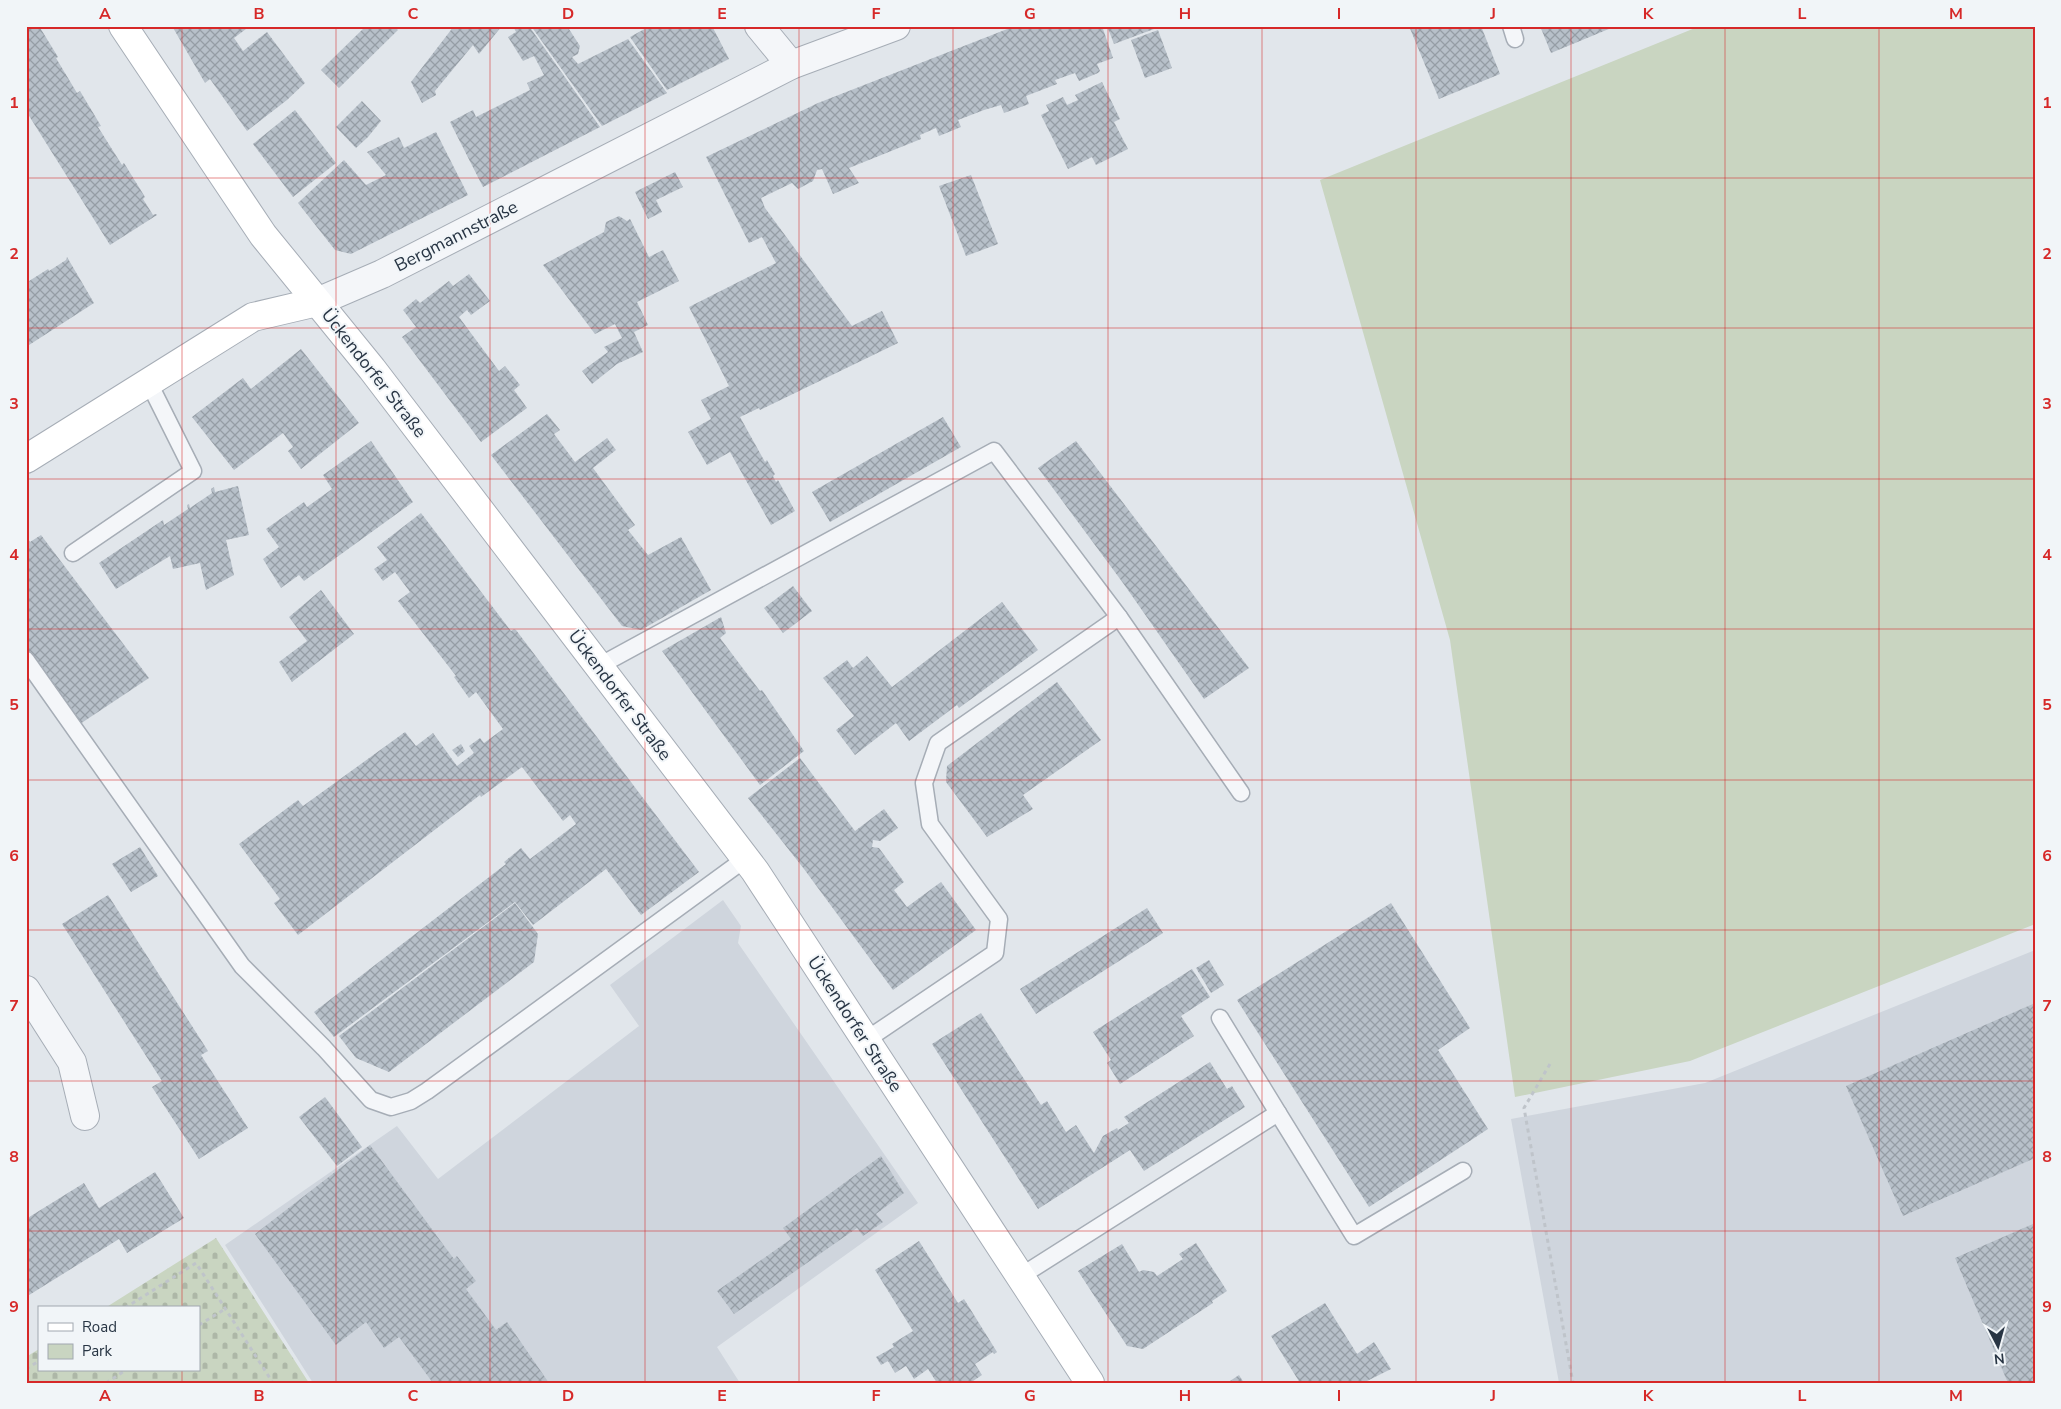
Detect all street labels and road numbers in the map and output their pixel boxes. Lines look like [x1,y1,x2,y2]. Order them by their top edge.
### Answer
street label: Bergmannstraße [390,195,522,277]
street label: Ückendorfer Straße [316,303,432,443]
street label: Ückendorfer Straße [563,625,677,765]
street label: Ückendorfer Straße [802,951,908,1097]

